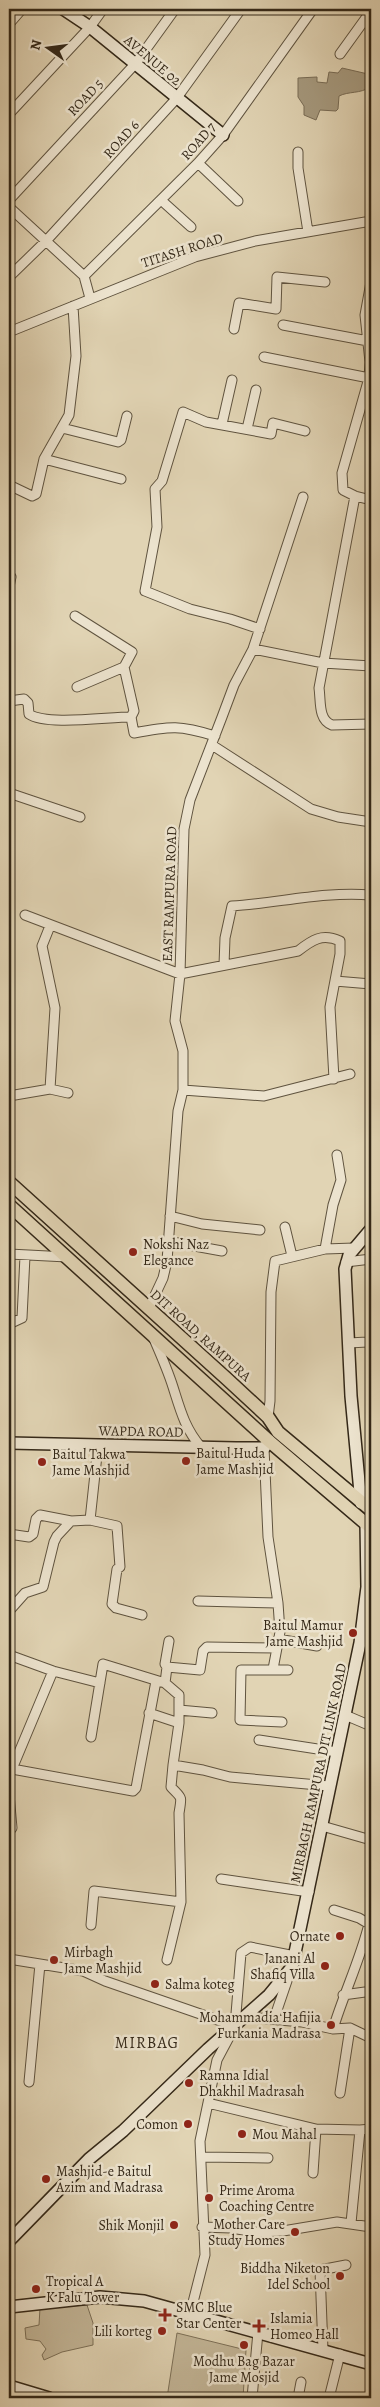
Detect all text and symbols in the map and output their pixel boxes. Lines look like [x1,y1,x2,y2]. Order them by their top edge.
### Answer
north arrow [22,22,72,72]
street label: AVENUE 02 [119,30,186,90]
text: N [25,38,46,52]
street label: ROAD 5 [63,74,108,120]
street label: ROAD 6 [99,116,144,162]
street label: ROAD 7 [177,118,220,164]
street label: TITASH ROAD [139,228,225,273]
street label: EAST RAMPURA ROAD [158,826,181,962]
place label: Nokshi Naz Elegance [143,1235,209,1270]
marker: Nokshi Naz Elegance [127,1246,139,1258]
street label: DIT ROAD, RAMPURA [146,1285,256,1386]
street label: WAPDA ROAD [97,1421,184,1442]
place label: Baitul Huda Jame Mashjid [196,1444,274,1479]
place label: Baitul Takwa Jame Mashjid [52,1445,130,1480]
marker: Baitul Huda Jame Mashjid [180,1455,192,1467]
marker: Baitul Takwa Jame Mashjid [36,1456,48,1468]
place label: Baitul Mamur Jame Mashjid [263,1616,344,1651]
marker: Baitul Mamur Jame Mashjid [347,1627,359,1639]
street label: MIRBAGH RAMPURA DIT LINK ROAD [286,1661,351,1885]
place label: Ornate [290,1927,330,1946]
marker: Ornate [334,1930,346,1942]
place label: Mirbagh Jame Mashjid [64,1943,142,1978]
place label: Janani Al Shafiq Villa [250,1949,316,1984]
marker: Mirbagh Jame Mashjid [48,1954,60,1966]
marker: Janani Al Shafiq Villa [319,1960,331,1972]
place label: Salma koteg [165,1975,234,1994]
marker: Salma koteg [149,1978,161,1990]
place label: Mohammadia Hafijia Furkania Madrasa [199,2008,321,2043]
marker: Mohammadia Hafijia Furkania Madrasa [325,2019,337,2031]
district label: MIRBAG [115,2032,179,2054]
place label: Ramna Idial Dhakhil Madrasah [199,2066,305,2101]
marker: Ramna Idial Dhakhil Madrasah [183,2077,195,2089]
place label: Comon [136,2115,178,2134]
marker: Comon [182,2118,194,2130]
place label: Mou Mahal [252,2125,317,2144]
marker: Mou Mahal [236,2128,248,2140]
place label: Mashjid-e Baitul Azim and Madrasa [55,2162,164,2197]
marker: Mashjid-e Baitul Azim and Madrasa [40,2173,52,2185]
place label: Prime Aroma Coaching Centre [219,2181,314,2216]
marker: Prime Aroma Coaching Centre [203,2192,215,2204]
place label: Mother Care Study Homes [208,2215,285,2250]
place label: Shik Monjil [98,2216,165,2235]
marker: Shik Monjil [168,2219,180,2231]
marker: Mother Care Study Homes [289,2226,301,2238]
place label: Biddha Niketon Idel School [240,2259,331,2294]
marker: Biddha Niketon Idel School [334,2270,346,2282]
place label: Tropical A K Falu Tower [46,2272,120,2307]
marker: Tropical A K Falu Tower [30,2283,42,2295]
place label: SMC Blue Star Center [176,2298,242,2333]
marker: SMC Blue Star Center [158,2308,172,2322]
place label: Islamia Homeo Hall [270,2309,339,2344]
marker: Islamia Homeo Hall [252,2319,266,2333]
place label: Lili korteg [94,2322,152,2341]
marker: Lili korteg [156,2325,168,2337]
marker: Modhu Bag Bazar Jame Mosjid [238,2339,250,2351]
place label: Modhu Bag Bazar Jame Mosjid [193,2352,296,2387]

